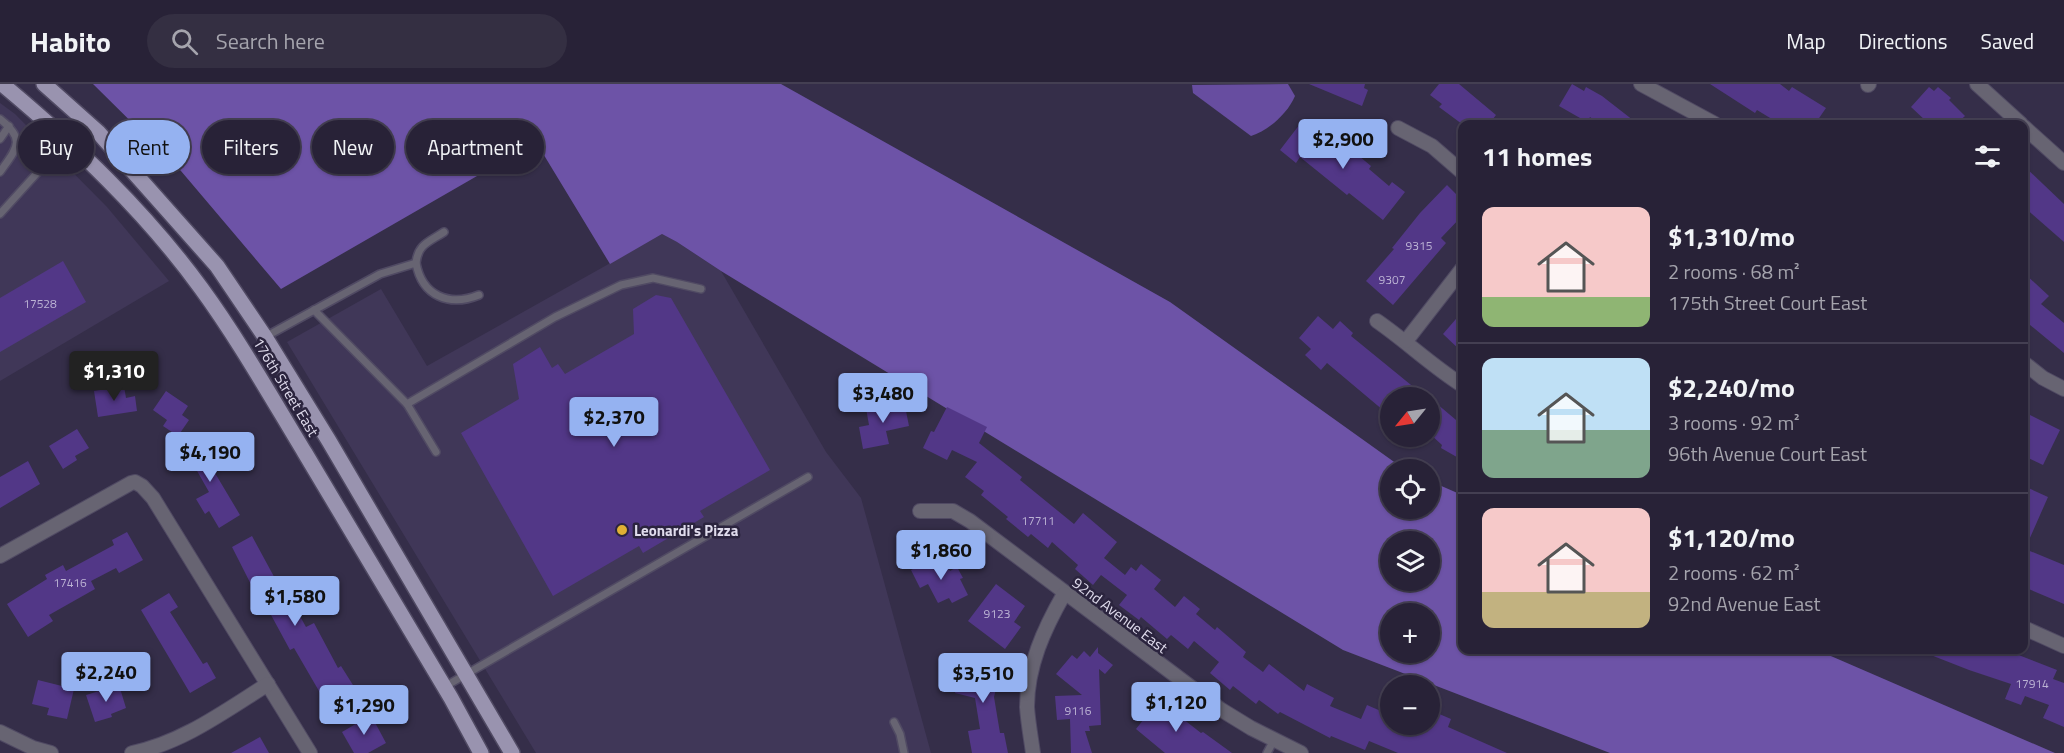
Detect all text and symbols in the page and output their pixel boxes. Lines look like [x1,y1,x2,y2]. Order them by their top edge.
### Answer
search box [147,14,567,68]
text: Habito [30,20,111,63]
text: Search here [216,24,325,58]
icon: search [168,25,201,58]
text: Map [1786,25,1826,57]
text: Directions [1859,25,1948,57]
text: Saved [1981,25,2034,57]
pin: $2,900 [1294,119,1392,170]
chip: Buy [18,120,94,174]
chip: Rent [106,120,190,174]
chip: Filters [202,120,300,174]
chip: New [312,120,394,174]
chip: Apartment [406,120,544,174]
text: $2,900 [1312,123,1374,154]
text: 11 homes [1482,137,1592,176]
icon: filters [1971,140,2004,173]
text: $1,310/mo [1668,217,1795,256]
icon: home [1530,231,1602,303]
house number: 9315 [1406,236,1433,255]
text: 2 rooms · 68 m² [1668,256,1800,287]
house number: 9307 [1379,270,1405,289]
text: 175th Street Court East [1668,287,1867,318]
house number: 17528 [23,294,57,313]
street label: 176th Street East [247,333,325,441]
pin: $1,310 [65,351,163,402]
text: $1,310 [83,355,145,386]
text: $2,240/mo [1668,368,1795,407]
pin: $3,480 [834,373,932,424]
text: $3,480 [852,377,914,408]
icon: home [1530,382,1602,454]
north arrow [1380,387,1440,447]
map controls [1380,387,1440,735]
pin: $2,370 [565,397,663,448]
text: $2,370 [583,401,645,432]
text: 3 rooms · 92 m² [1668,407,1800,438]
pin: $4,190 [161,432,259,483]
text: $4,190 [179,436,241,467]
text: 96th Avenue Court East [1668,438,1867,469]
button: locate [1380,459,1440,519]
house number: 17711 [1021,511,1055,530]
text: $1,120/mo [1668,518,1795,557]
place label: Leonardi's Pizza [634,519,739,542]
marker: Leonardi's Pizza [615,523,629,537]
pin: $1,860 [892,530,990,581]
button: layers [1380,531,1440,591]
icon: home [1530,532,1602,604]
text: $1,860 [910,534,972,565]
text: 2 rooms · 62 m² [1668,557,1800,588]
street label: 92nd Avenue East [1067,571,1173,659]
house number: 17416 [53,573,87,592]
pin: $1,580 [246,576,344,627]
text: $1,580 [264,580,326,611]
text: 92nd Avenue East [1668,588,1820,619]
button: + [1380,603,1440,663]
house number: 9123 [984,604,1010,623]
pin: $2,240 [57,652,155,703]
pin: $3,510 [934,653,1032,704]
text: $2,240 [75,656,137,687]
text: $3,510 [952,657,1014,688]
house number: 17914 [2015,674,2049,693]
button: − [1380,675,1440,735]
pin: $1,120 [1127,682,1225,733]
pin: $1,290 [315,685,413,736]
text: $1,120 [1145,686,1207,717]
text: $1,290 [333,689,395,720]
house number: 9116 [1065,701,1092,720]

